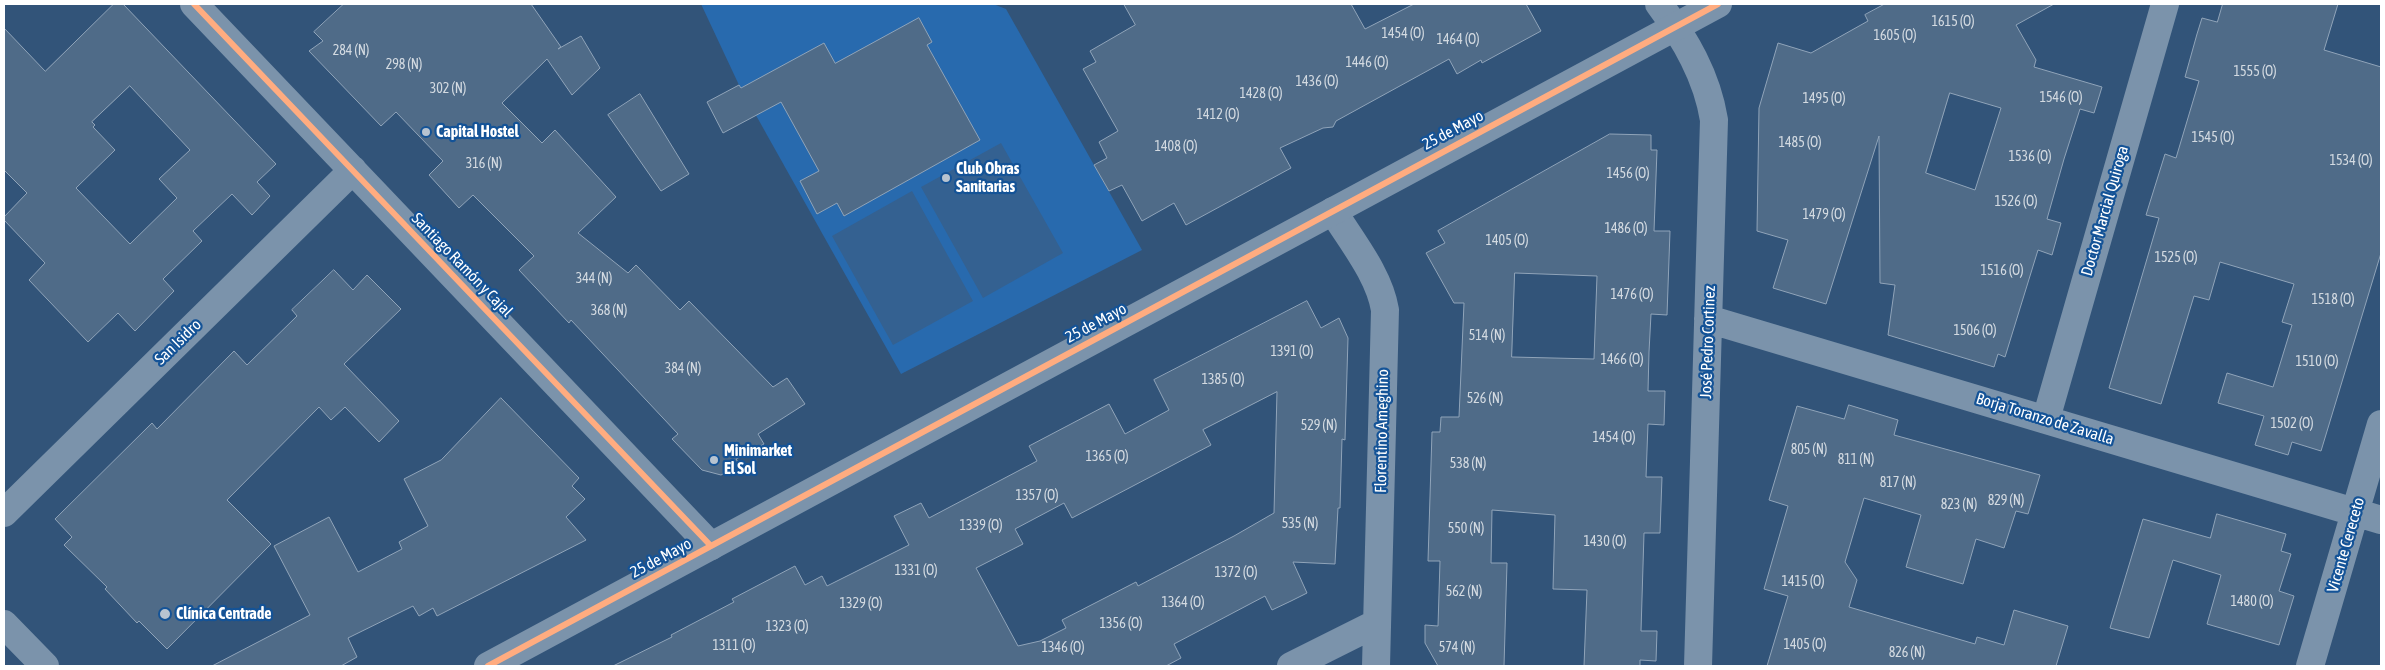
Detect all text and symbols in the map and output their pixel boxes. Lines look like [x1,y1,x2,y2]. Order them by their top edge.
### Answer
house number: 1615 (O) [1931,14,1975,30]
house number: 1454 (O) [1381,26,1425,42]
house number: 1605 (O) [1873,28,1917,44]
house number: 1464 (O) [1436,32,1480,48]
house number: 284 (N) [333,43,369,59]
house number: 1446 (O) [1345,55,1389,71]
house number: 298 (N) [386,57,422,73]
house number: 1555 (O) [2233,64,2277,80]
house number: 1436 (O) [1295,74,1339,90]
house number: 302 (N) [430,81,466,97]
house number: 1428 (O) [1239,86,1283,102]
house number: 1546 (O) [2039,90,2083,106]
house number: 1495 (O) [1802,91,1846,107]
street label: 25 de Mayo [1419,106,1487,154]
house number: 1412 (O) [1196,107,1240,123]
place label: Capital Hostel [436,122,519,142]
marker: Capital Hostel [420,126,432,138]
house number: 1545 (O) [2191,130,2235,146]
house number: 1485 (O) [1778,135,1822,151]
house number: 1408 (O) [1154,139,1198,155]
street label: Doctor Marcial Quiroga [2077,144,2133,278]
house number: 1536 (O) [2008,149,2052,165]
house number: 1534 (O) [2329,153,2373,169]
house number: 316 (N) [466,156,502,172]
place label: Club Obras Sanitarias [956,159,1019,197]
house number: 1456 (O) [1606,166,1650,182]
marker: Club Obras Sanitarias [940,172,952,184]
house number: 1526 (O) [1994,194,2038,210]
house number: 1479 (O) [1802,207,1846,223]
street label: Santiago Ramón y Cajal [407,209,517,321]
house number: 1486 (O) [1604,221,1648,237]
house number: 1405 (O) [1485,233,1529,249]
house number: 1525 (O) [2154,250,2198,266]
house number: 1516 (O) [1980,263,2024,279]
house number: 344 (N) [576,271,612,287]
street label: José Pedro Cortinez [1696,285,1720,399]
house number: 1476 (O) [1610,287,1654,303]
house number: 1518 (O) [2311,292,2355,308]
street label: 25 de Mayo [1062,299,1130,347]
house number: 368 (N) [591,303,627,319]
street label: San Isidro [151,315,205,369]
house number: 1506 (O) [1953,323,1997,339]
house number: 514 (N) [1469,328,1505,344]
house number: 1391 (O) [1270,344,1314,360]
house number: 1466 (O) [1600,352,1644,368]
house number: 1510 (O) [2295,354,2339,370]
house number: 384 (N) [665,361,701,377]
street label: Florentino Ameghino [1371,369,1393,493]
house number: 1385 (O) [1201,372,1245,388]
street label: Borja Toranzo de Zavalla [1974,389,2116,449]
house number: 526 (N) [1467,391,1503,407]
house number: 1502 (O) [2270,416,2314,432]
house number: 529 (N) [1301,418,1337,434]
house number: 1454 (O) [1592,430,1636,446]
place label: Minimarket El Sol [724,441,792,479]
house number: 805 (N) [1791,442,1827,458]
house number: 1365 (O) [1085,449,1129,465]
house number: 811 (N) [1838,452,1874,468]
marker: Minimarket El Sol [708,454,720,466]
house number: 538 (N) [1450,456,1486,472]
house number: 817 (N) [1880,475,1916,491]
house number: 1357 (O) [1015,488,1059,504]
house number: 829 (N) [1988,493,2024,509]
street label: Vicente Cereceto [2323,495,2369,595]
house number: 823 (N) [1941,497,1977,513]
house number: 535 (N) [1282,516,1318,532]
house number: 1339 (O) [959,518,1003,534]
house number: 550 (N) [1448,521,1484,537]
street label: 25 de Mayo [627,534,695,582]
house number: 1430 (O) [1583,534,1627,550]
house number: 1331 (O) [894,563,938,579]
house number: 1372 (O) [1214,565,1258,581]
house number: 1415 (O) [1781,574,1825,590]
house number: 562 (N) [1446,584,1482,600]
house number: 1480 (O) [2230,594,2274,610]
house number: 1364 (O) [1161,595,1205,611]
house number: 1329 (O) [839,596,883,612]
place label: Clínica Centrade [176,604,272,624]
marker: Clínica Centrade [158,607,172,621]
house number: 1356 (O) [1099,616,1143,632]
house number: 1323 (O) [765,619,809,635]
house number: 1405 (O) [1783,637,1827,653]
house number: 1311 (O) [712,638,756,654]
house number: 1346 (O) [1041,640,1085,656]
house number: 574 (N) [1439,640,1475,656]
house number: 826 (N) [1889,645,1925,661]

